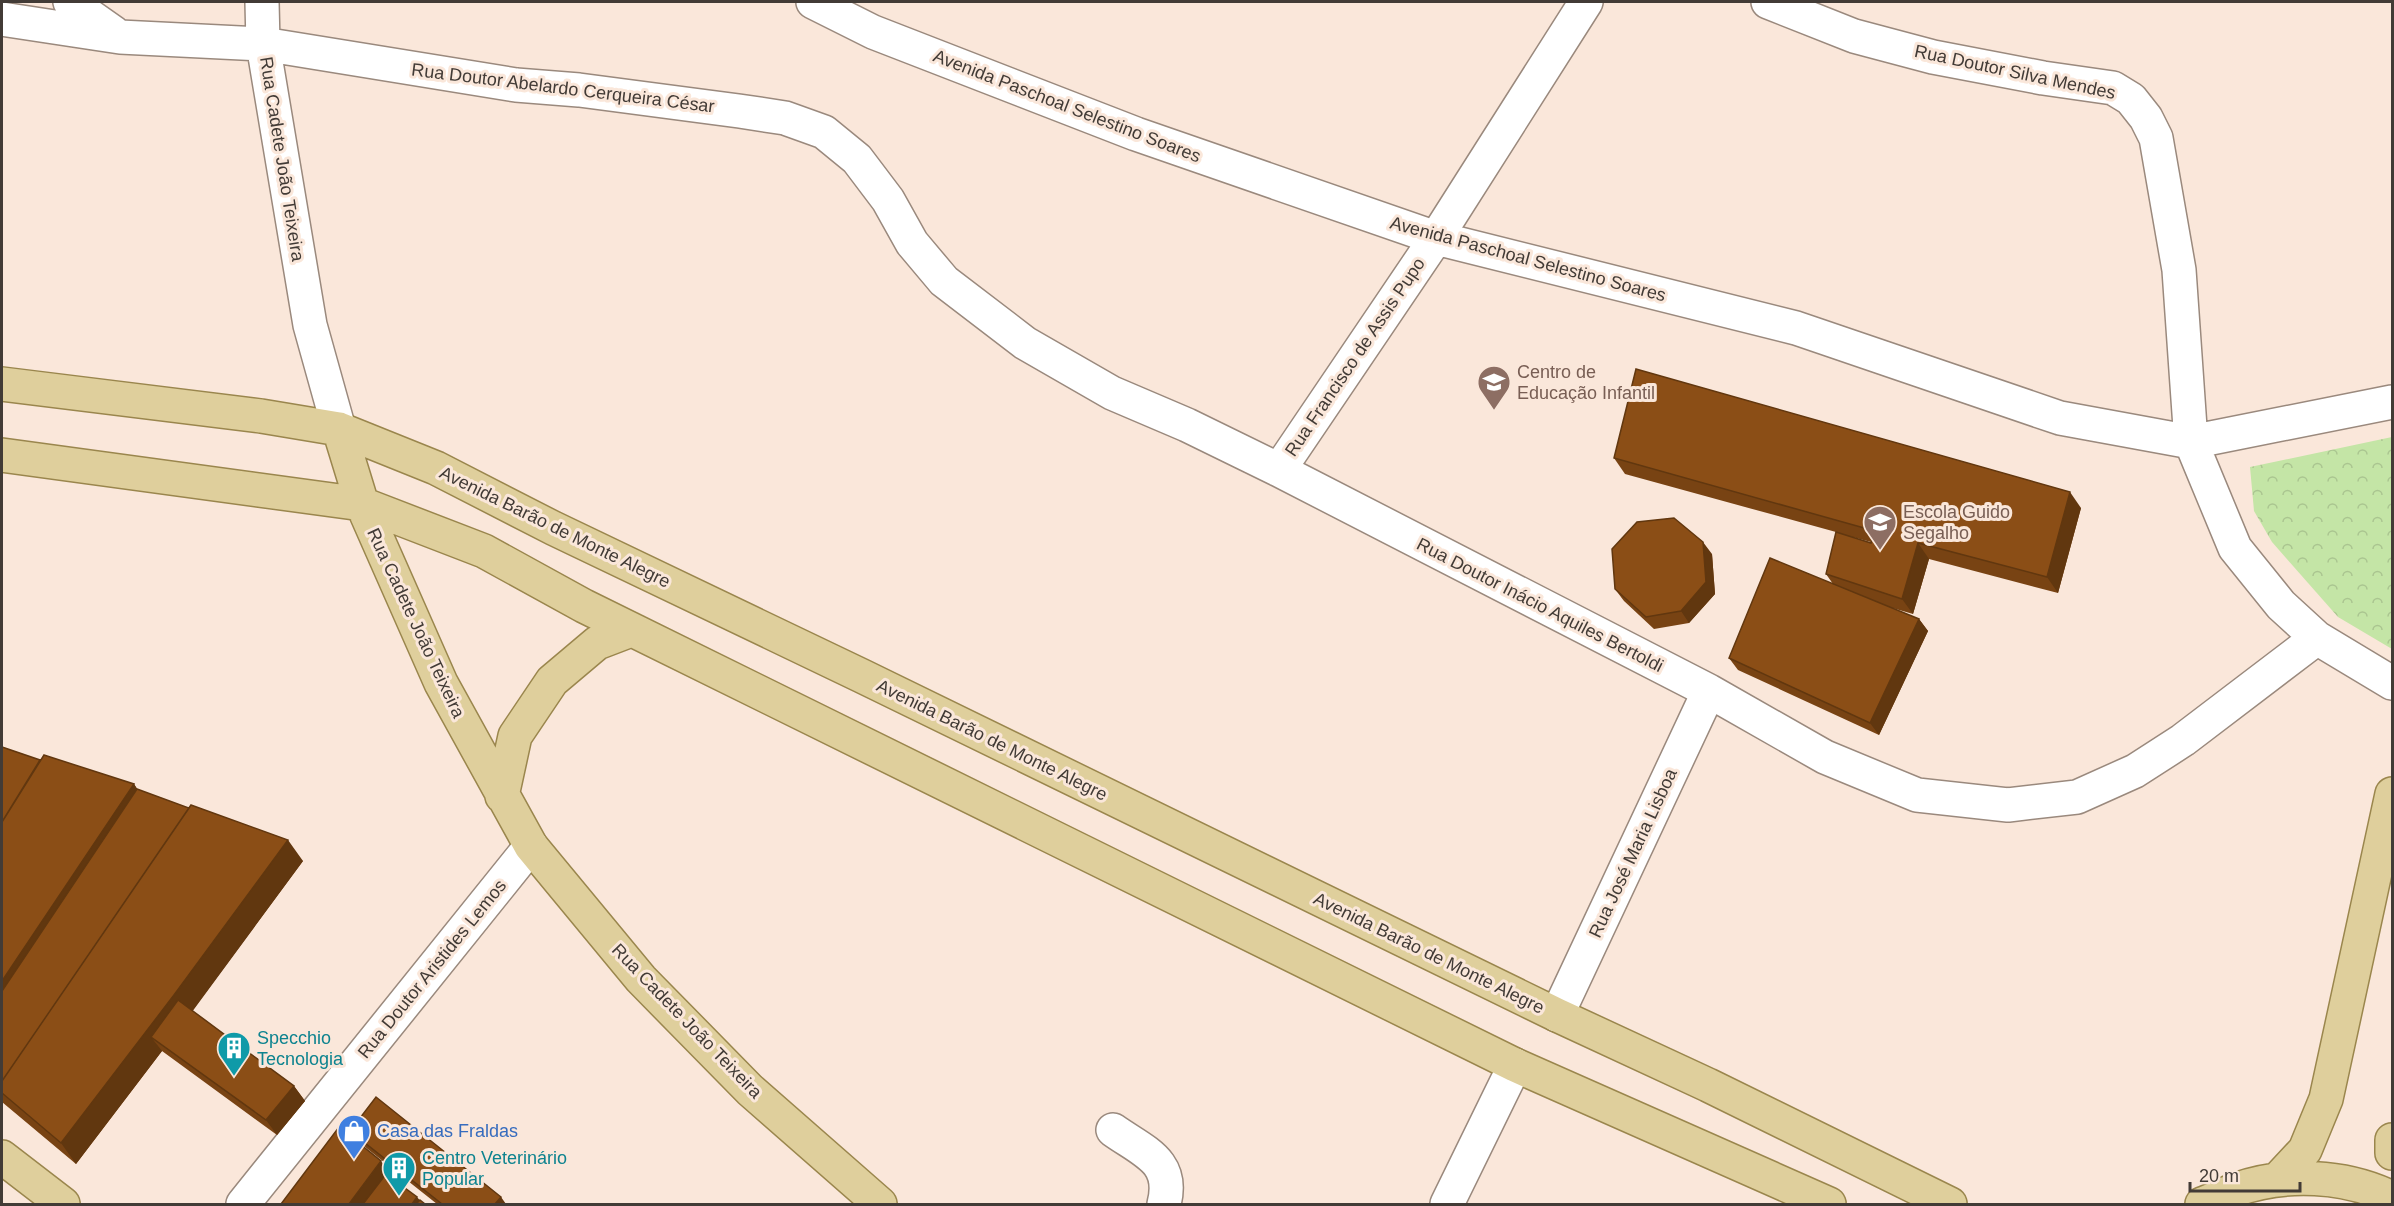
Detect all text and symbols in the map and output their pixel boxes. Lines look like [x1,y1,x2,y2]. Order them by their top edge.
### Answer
street label: Rua Doutor Silva Mendes [1913,41,2117,103]
street label: Avenida Paschoal Selestino Soares [930,46,1204,166]
street label: Rua Cadete João Teixeira [256,55,308,264]
street label: Rua Doutor Abelardo Cerqueira César [410,59,716,117]
street label: Avenida Paschoal Selestino Soares [1388,212,1668,306]
street label: Rua Francisco de Assis Pupo [1281,254,1429,460]
place label: Centro de Educação Infantil [1517,362,1655,403]
school or university icon: Centro de Educação Infantil [1476,364,1512,411]
street label: Avenida Barão de Monte Alegre [437,462,673,592]
place label: Escola Guido Segalho [1903,502,2010,543]
school or university icon: Escola Guido Segalho [1862,504,1898,551]
street label: Rua Cadete João Teixeira [363,525,469,722]
street label: Rua Doutor Inácio Aquiles Bertoldi [1413,534,1667,676]
street label: Avenida Barão de Monte Alegre [874,675,1110,805]
street label: Rua José Maria Lisboa [1585,764,1681,941]
street label: Rua Doutor Aristides Lemos [354,876,510,1062]
street label: Avenida Barão de Monte Alegre [1311,888,1547,1018]
street label: Rua Cadete João Teixeira [608,940,767,1103]
place label: Specchio Tecnologia [257,1028,344,1069]
building icon: Specchio Tecnologia [216,1030,252,1077]
shop icon: Casa das Fraldas [336,1113,372,1160]
place label: Casa das Fraldas [377,1121,518,1141]
place label: Centro Veterinário Popular [422,1148,567,1189]
building icon: Centro Veterinário Popular [381,1150,417,1197]
scale bar [2190,1155,2300,1193]
text: 20 m [2199,1166,2239,1186]

